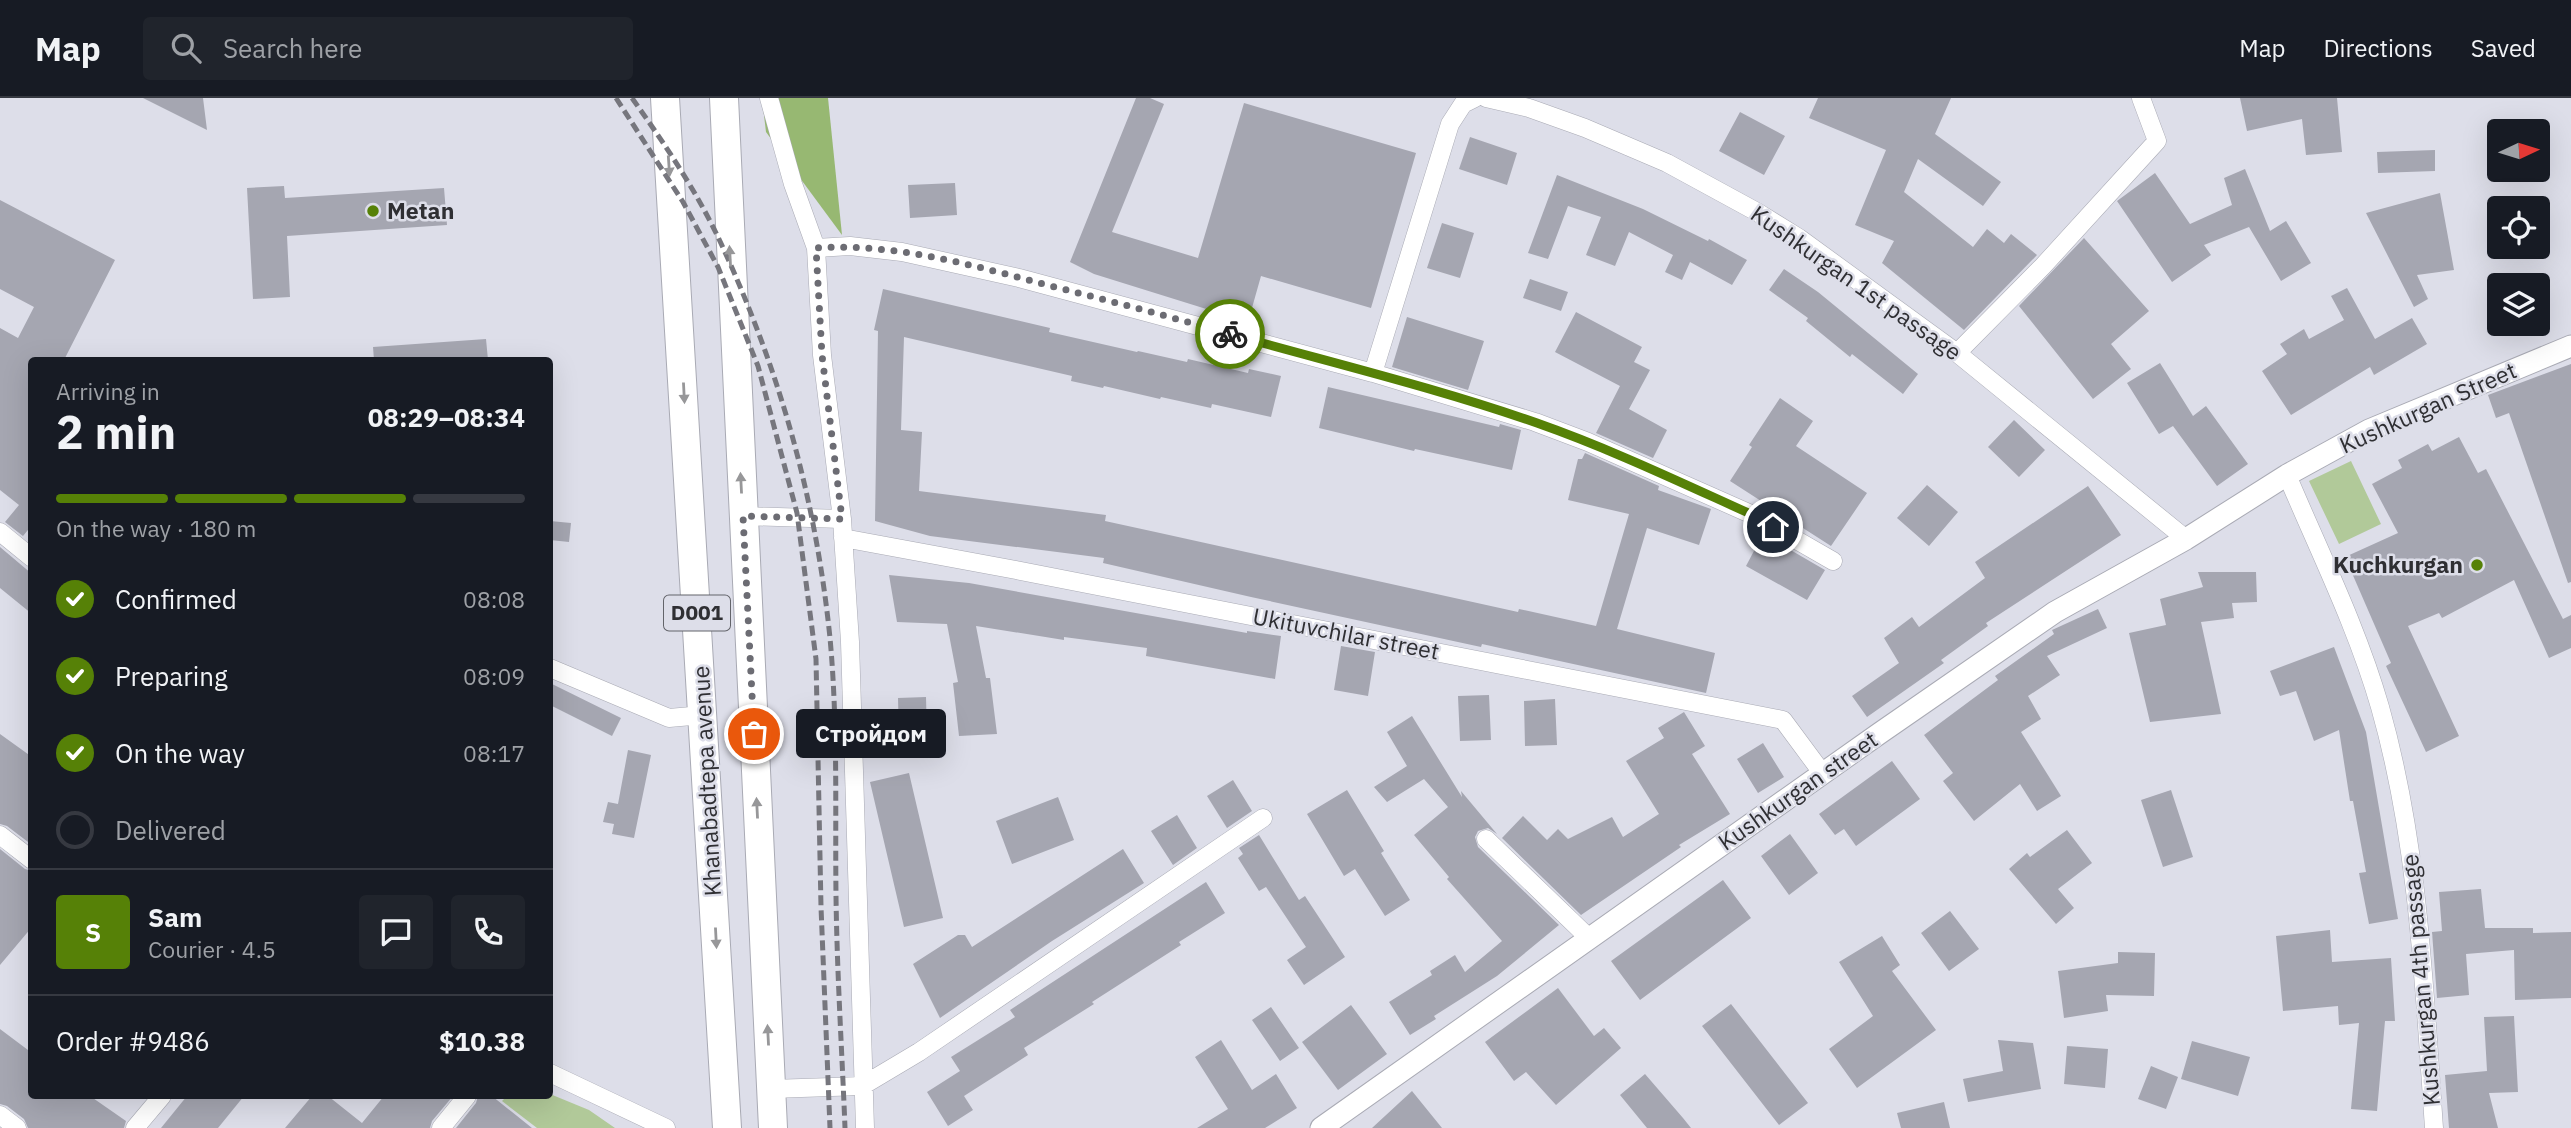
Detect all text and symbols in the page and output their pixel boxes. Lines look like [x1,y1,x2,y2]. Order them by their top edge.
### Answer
search box [143,17,633,80]
text: Map [35,27,101,70]
icon: search [167,29,205,67]
text: Search here [223,31,362,65]
text: Map [2239,32,2285,64]
text: Directions [2323,32,2433,64]
text: Saved [2471,32,2536,64]
north arrow [2487,119,2550,182]
map controls [2487,119,2550,336]
one-way arrow [664,155,675,177]
place label: Metan [387,195,454,225]
button: locate [2487,196,2550,259]
street label: Kushkurgan 1st passage [1745,198,1968,366]
marker: Metan [365,203,381,219]
one-way arrow [724,245,735,267]
button: layers [2487,273,2550,336]
courier [1195,299,1265,369]
icon: bike [1211,315,1249,353]
street label: Kushkurgan Street [2334,355,2521,460]
text: Arriving in [56,376,160,406]
one-way arrow [679,382,690,404]
text: 08:29–08:34 [368,400,525,434]
text: 2 min [56,402,176,462]
one-way arrow [736,472,747,494]
pin [1743,497,1803,557]
icon: home [1754,508,1792,546]
text: On the way · 180 m [56,513,256,543]
place label: Kuchkurgan [2333,549,2463,579]
marker: Kuchkurgan [2469,557,2485,573]
icon: check [56,580,94,618]
text: Confirmed [115,582,237,616]
text: 08:08 [463,584,525,614]
road number: D001 [664,596,730,630]
street label: Ukituvchilar street [1250,600,1442,666]
icon: check [56,657,94,695]
text: Preparing [115,659,228,693]
text: 08:09 [463,661,525,691]
street label: Khanabadtepa avenue [685,665,727,897]
pin [724,704,784,764]
callout: Стройдом [796,710,946,758]
icon: bag [735,715,773,753]
text: Стройдом [815,718,927,748]
street label: Kushkurgan street [1712,724,1883,856]
icon: check [56,734,94,772]
text: On the way [115,736,245,770]
text: 08:17 [463,738,525,768]
one-way arrow [752,797,763,819]
text: Delivered [115,813,226,847]
street label: Kushkurgan 4th passage [2394,853,2446,1107]
button: chat [359,895,433,969]
button: phone [451,895,525,969]
text: Sam [148,900,202,934]
text: S [85,915,101,949]
one-way arrow [710,927,721,949]
text: Courier · 4.5 [148,934,276,964]
text: Order #9486 [56,1024,210,1058]
text: $10.38 [439,1024,525,1058]
one-way arrow [763,1024,774,1046]

